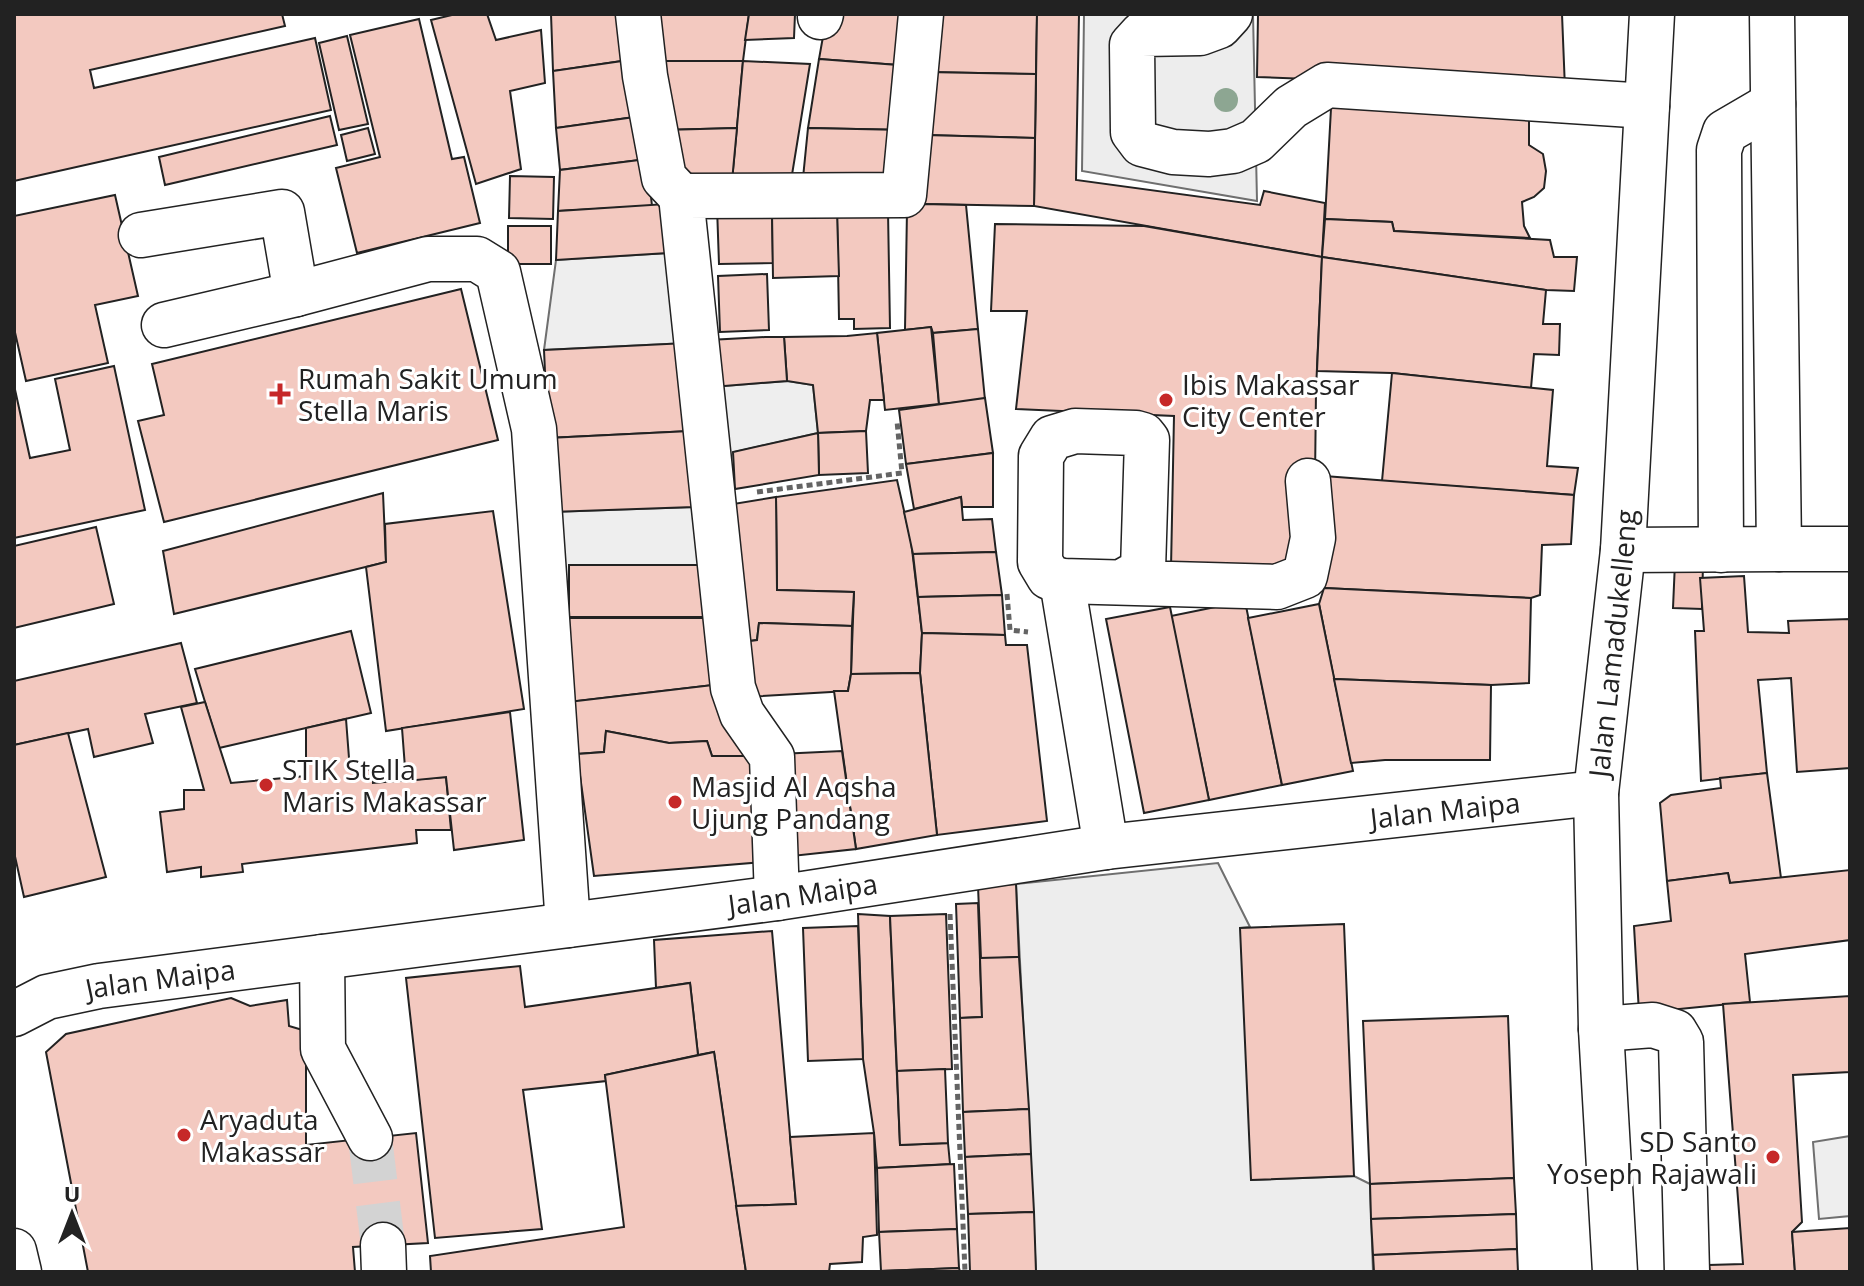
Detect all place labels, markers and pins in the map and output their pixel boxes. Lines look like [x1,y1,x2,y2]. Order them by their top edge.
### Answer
place label: Rumah Sakit Umum Stella Maris [298,359,558,429]
place label: Ibis Makassar City Center [1182,365,1360,435]
marker: Rumah Sakit Umum Stella Maris [269,383,291,405]
marker: Ibis Makassar City Center [1157,391,1175,409]
place label: STIK Stella Maris Makassar [282,750,487,820]
place label: Masjid Al Aqsha Ujung Pandang [691,767,897,837]
marker: STIK Stella Maris Makassar [257,776,275,794]
marker: Masjid Al Aqsha Ujung Pandang [666,793,684,811]
place label: Aryaduta Makassar [200,1100,325,1170]
place label: SD Santo Yoseph Rajawali [1547,1122,1757,1192]
marker: Aryaduta Makassar [175,1126,193,1144]
marker: SD Santo Yoseph Rajawali [1764,1148,1782,1166]

